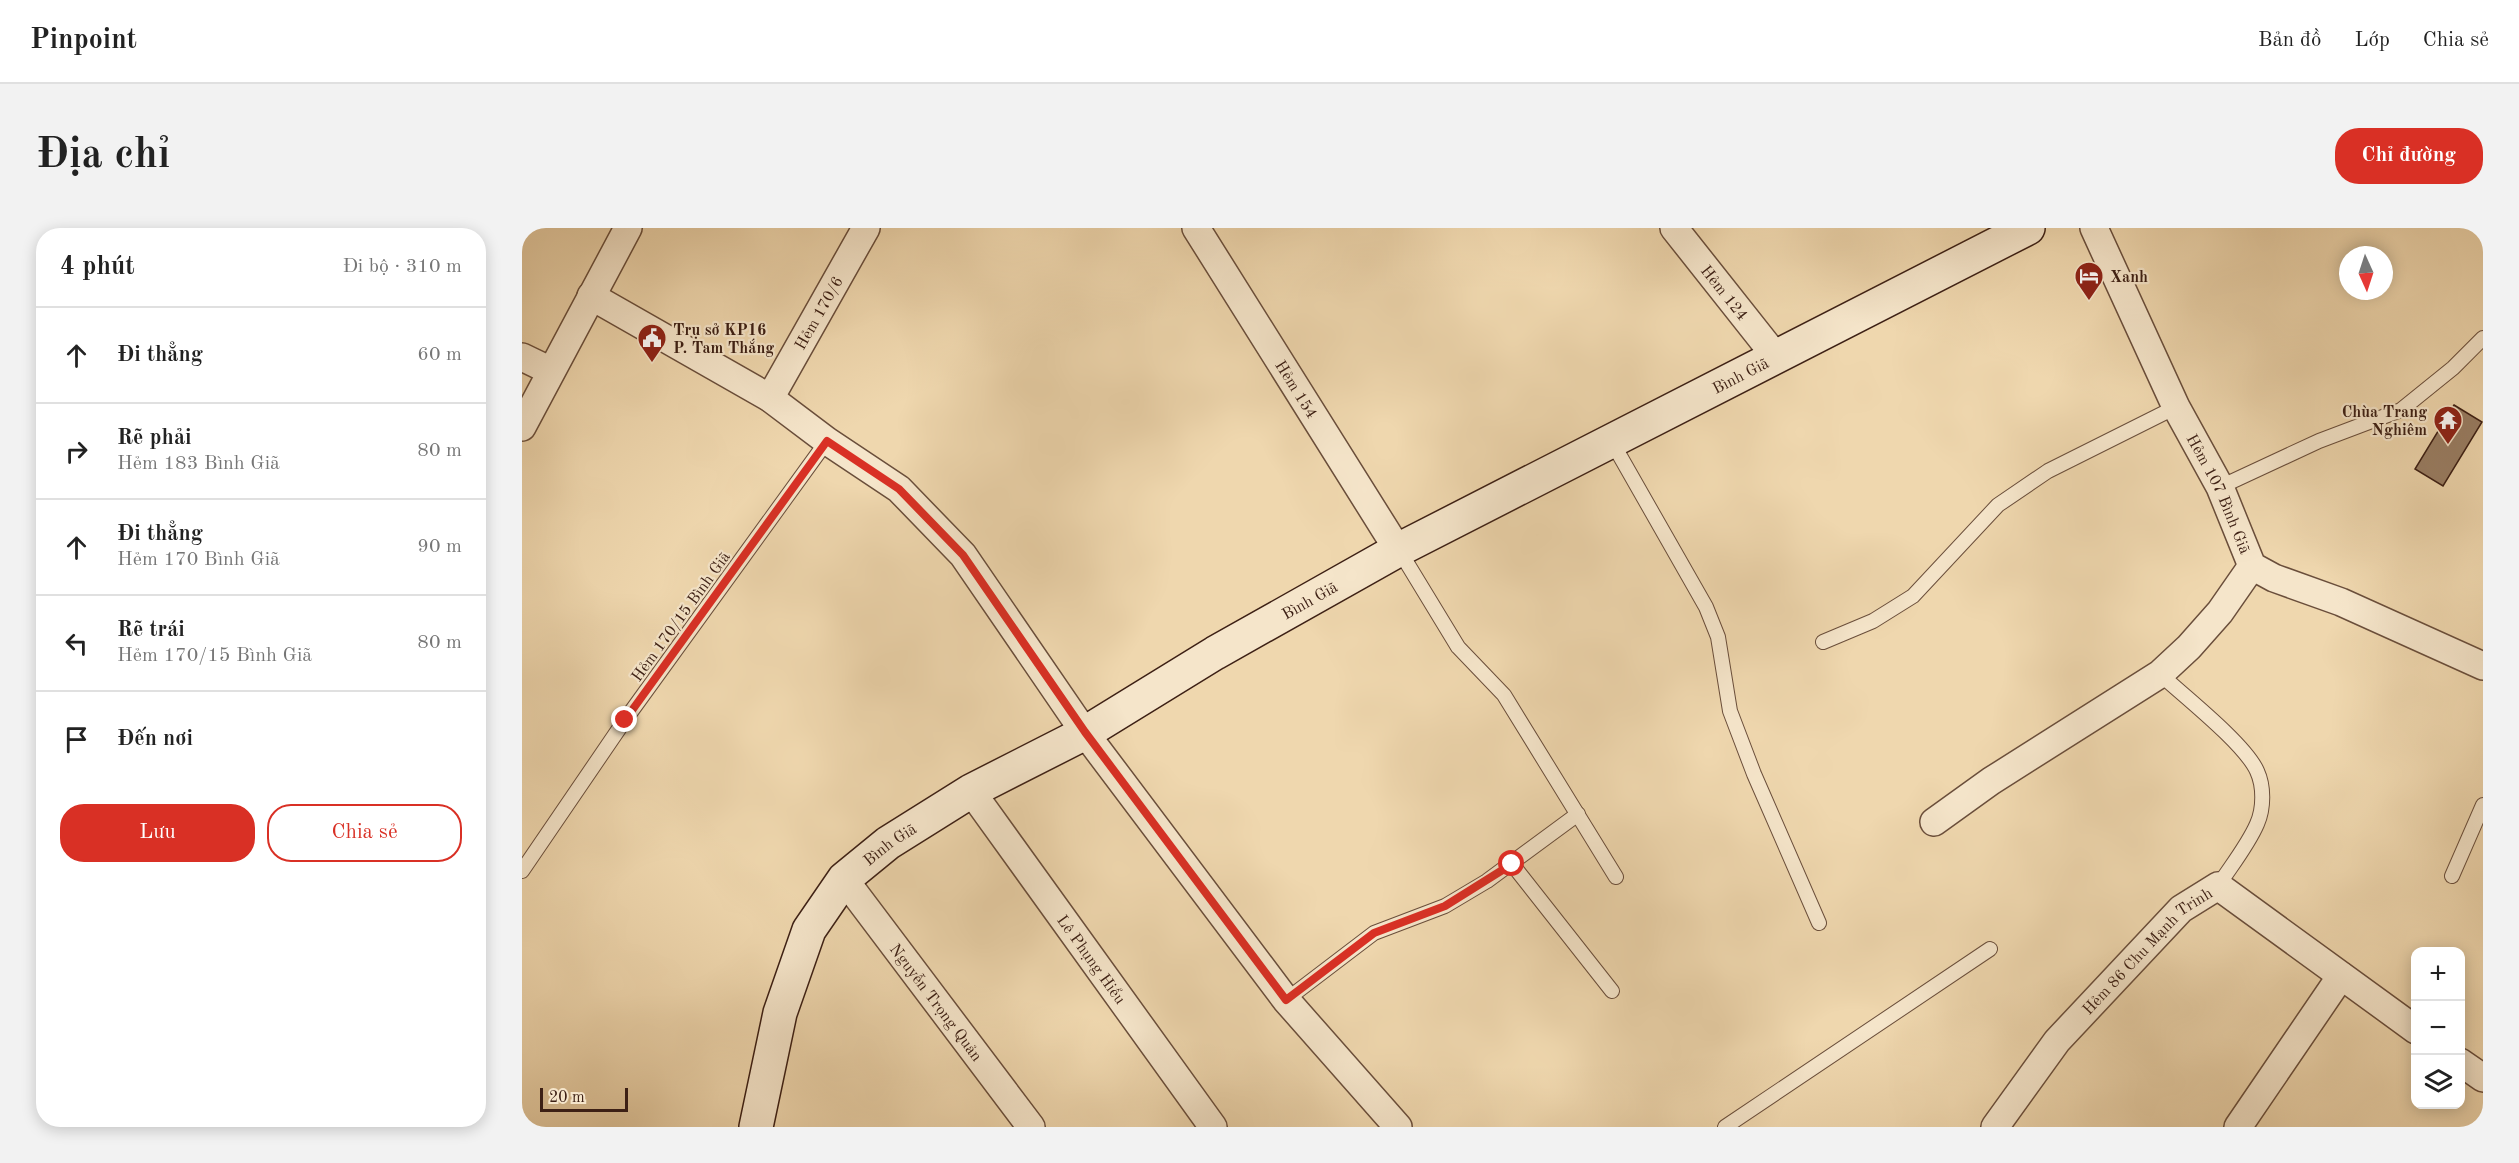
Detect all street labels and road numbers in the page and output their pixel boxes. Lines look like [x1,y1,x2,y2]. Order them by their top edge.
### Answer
street label: Hẻm 124 [1697,263,1750,324]
street label: Hẻm 170/6 [793,274,847,353]
street label: Bình Giã [1710,356,1772,398]
street label: Hẻm 154 [1271,358,1319,422]
street label: Hẻm 107 Bình Giã [2183,432,2252,557]
street label: Hẻm 170/15 Bình Giã [629,549,734,685]
street label: Bình Giã [1280,580,1341,624]
street label: Bình Giã [861,821,920,869]
street label: Hẻm 86 Chu Mạnh Trinh [2080,885,2216,1019]
street label: Lê Phụng Hiểu [1053,913,1128,1008]
street label: Nguyễn Trọng Quản [886,942,985,1065]

